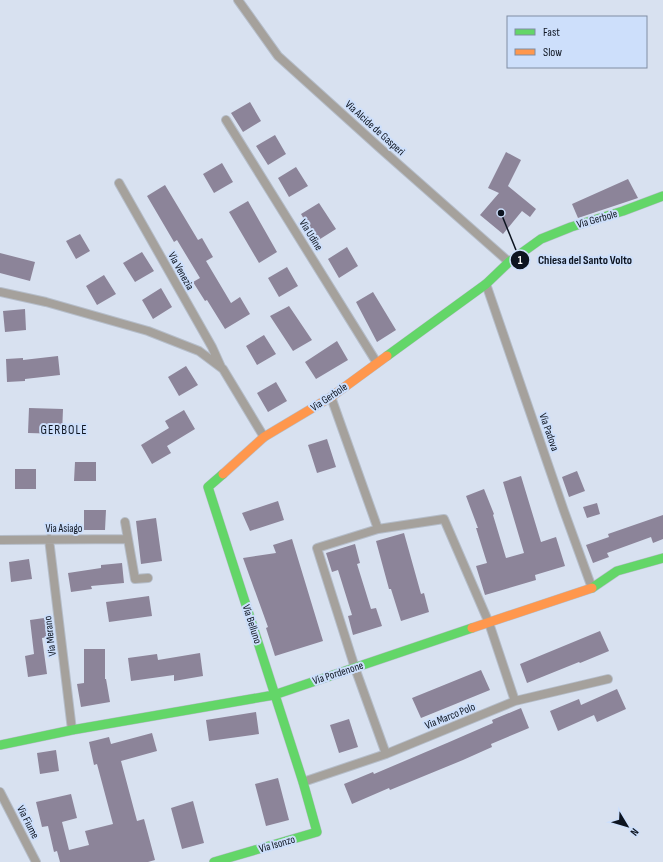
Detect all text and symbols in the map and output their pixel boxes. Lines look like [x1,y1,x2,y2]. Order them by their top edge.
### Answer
legend [507,16,647,68]
text: Fast [543,25,560,40]
text: Slow [543,45,562,60]
street label: Via Alcide de Gasperi [343,98,407,158]
street label: Via Gerbole [575,207,619,231]
street label: Via Udine [296,217,326,253]
callout: Chiesa del Santo Volto [510,248,640,272]
street label: Via Venezia [165,250,197,292]
text: 1 [518,253,523,268]
text: Chiesa del Santo Volto [538,253,632,268]
street label: Via Gerbole [308,380,350,414]
street label: Via Padova [536,411,562,453]
district label: GERBOLE [40,422,88,438]
street label: Via Asiago [46,522,83,535]
street label: Via Belluno [240,603,265,646]
street label: Via Merano [41,615,59,657]
street label: Via Pordenone [311,659,365,687]
street label: Via Marco Polo [423,700,478,732]
street label: Via Fiume [14,803,42,841]
north arrow [607,806,647,846]
text: N [627,826,641,838]
street label: Via Isonzo [258,833,297,855]

